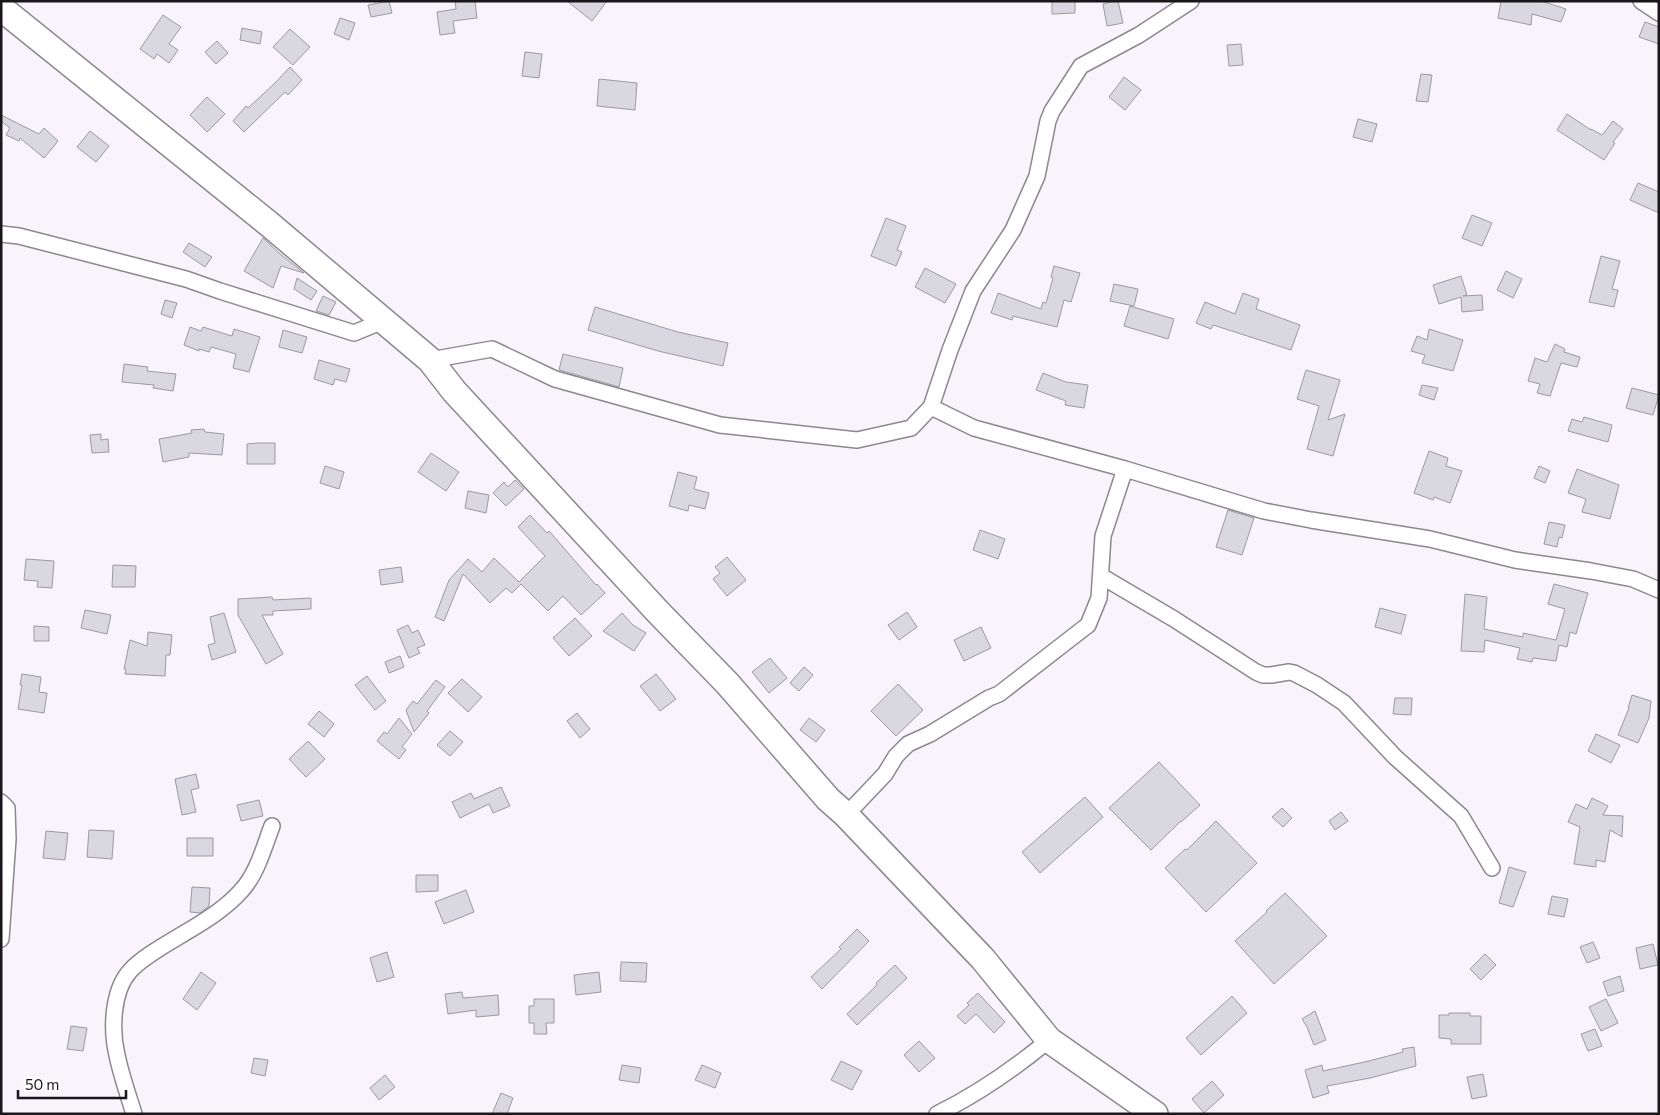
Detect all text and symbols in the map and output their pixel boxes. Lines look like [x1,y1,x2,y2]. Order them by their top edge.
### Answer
scale bar [18,1068,125,1100]
text: 50 m [25,1075,59,1093]

